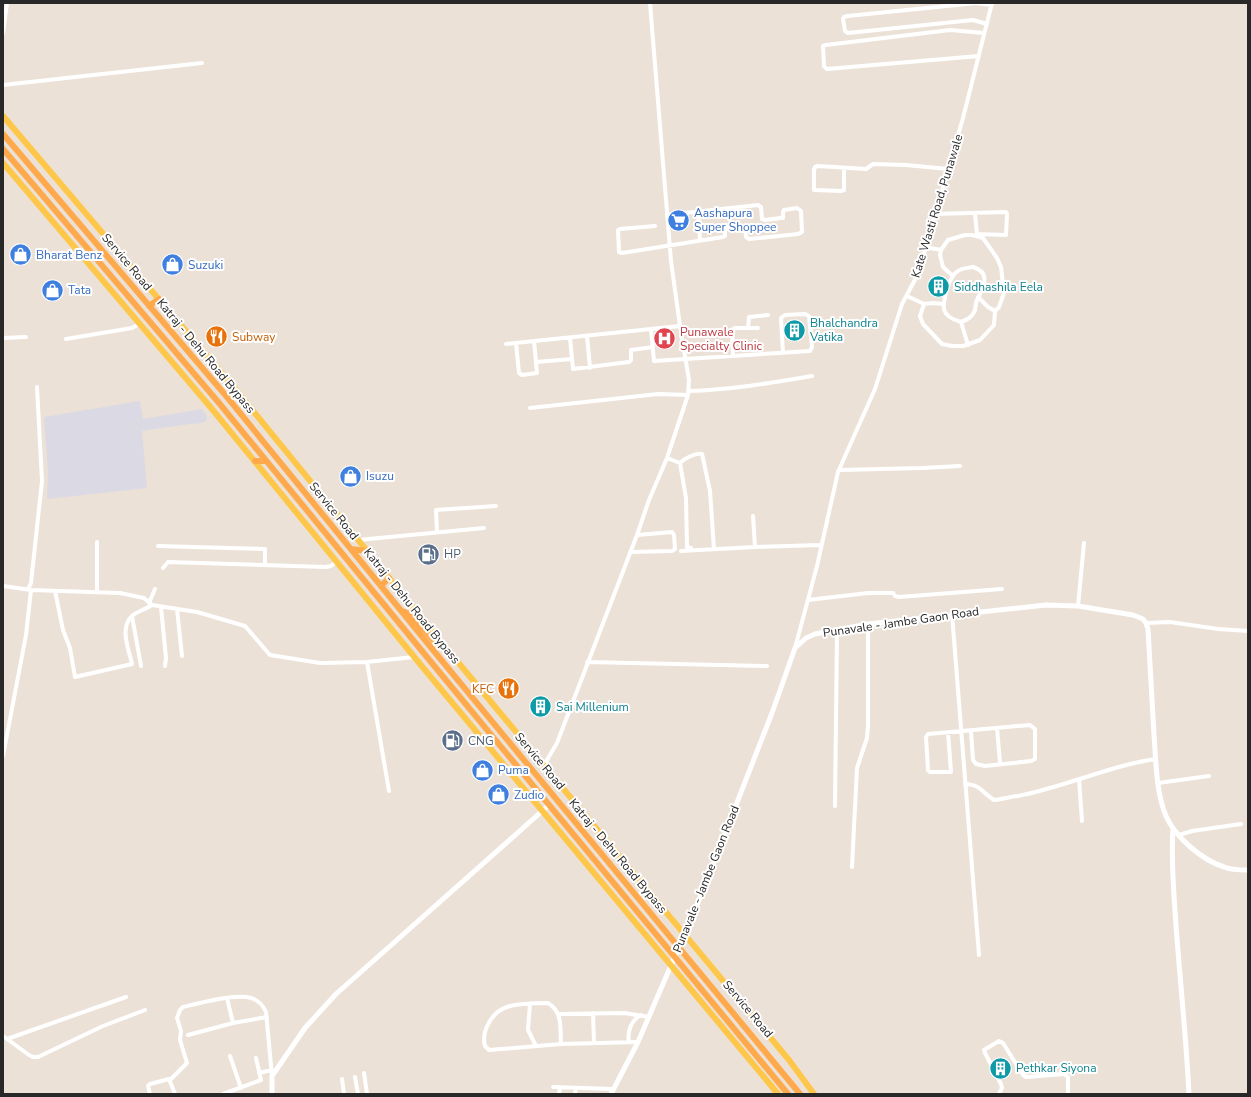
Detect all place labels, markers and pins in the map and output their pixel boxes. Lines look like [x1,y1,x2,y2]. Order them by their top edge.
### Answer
place label: Aashapura Super Shoppee [694,205,777,235]
supermarket icon: Aashapura Super Shoppee [665,207,691,233]
shop icon: Bharat Benz [8,242,34,268]
place label: Bharat Benz [36,247,102,263]
shop icon: Suzuki [160,252,186,278]
place label: Suzuki [188,257,223,273]
building icon: Siddhashila Eela [925,274,951,300]
shop icon: Tata [39,277,65,303]
place label: Siddhashila Eela [954,279,1043,295]
place label: Tata [68,282,91,298]
place label: Bhalchandra Vatika [809,315,878,345]
building icon: Bhalchandra Vatika [782,317,808,343]
restaurant icon: Subway [204,324,230,350]
place label: Punawale Specialty Clinic [680,324,762,354]
hospital icon: Punawale Specialty Clinic [652,326,678,352]
place label: Subway [232,329,276,345]
shop icon: Isuzu [337,463,363,489]
place label: Isuzu [366,468,394,484]
fuel station icon: HP [415,541,441,567]
place label: HP [444,546,461,562]
restaurant icon: KFC [496,676,522,702]
place label: KFC [472,681,494,697]
building icon: Sai Millenium [527,694,553,720]
place label: Sai Millenium [556,699,629,715]
fuel station icon: CNG [440,728,466,754]
place label: CNG [468,733,494,749]
shop icon: Puma [469,757,495,783]
place label: Puma [498,762,529,778]
shop icon: Zudio [486,782,512,808]
place label: Zudio [514,787,544,803]
building icon: Pethkar Siyona [987,1055,1013,1081]
place label: Pethkar Siyona [1016,1060,1097,1076]

